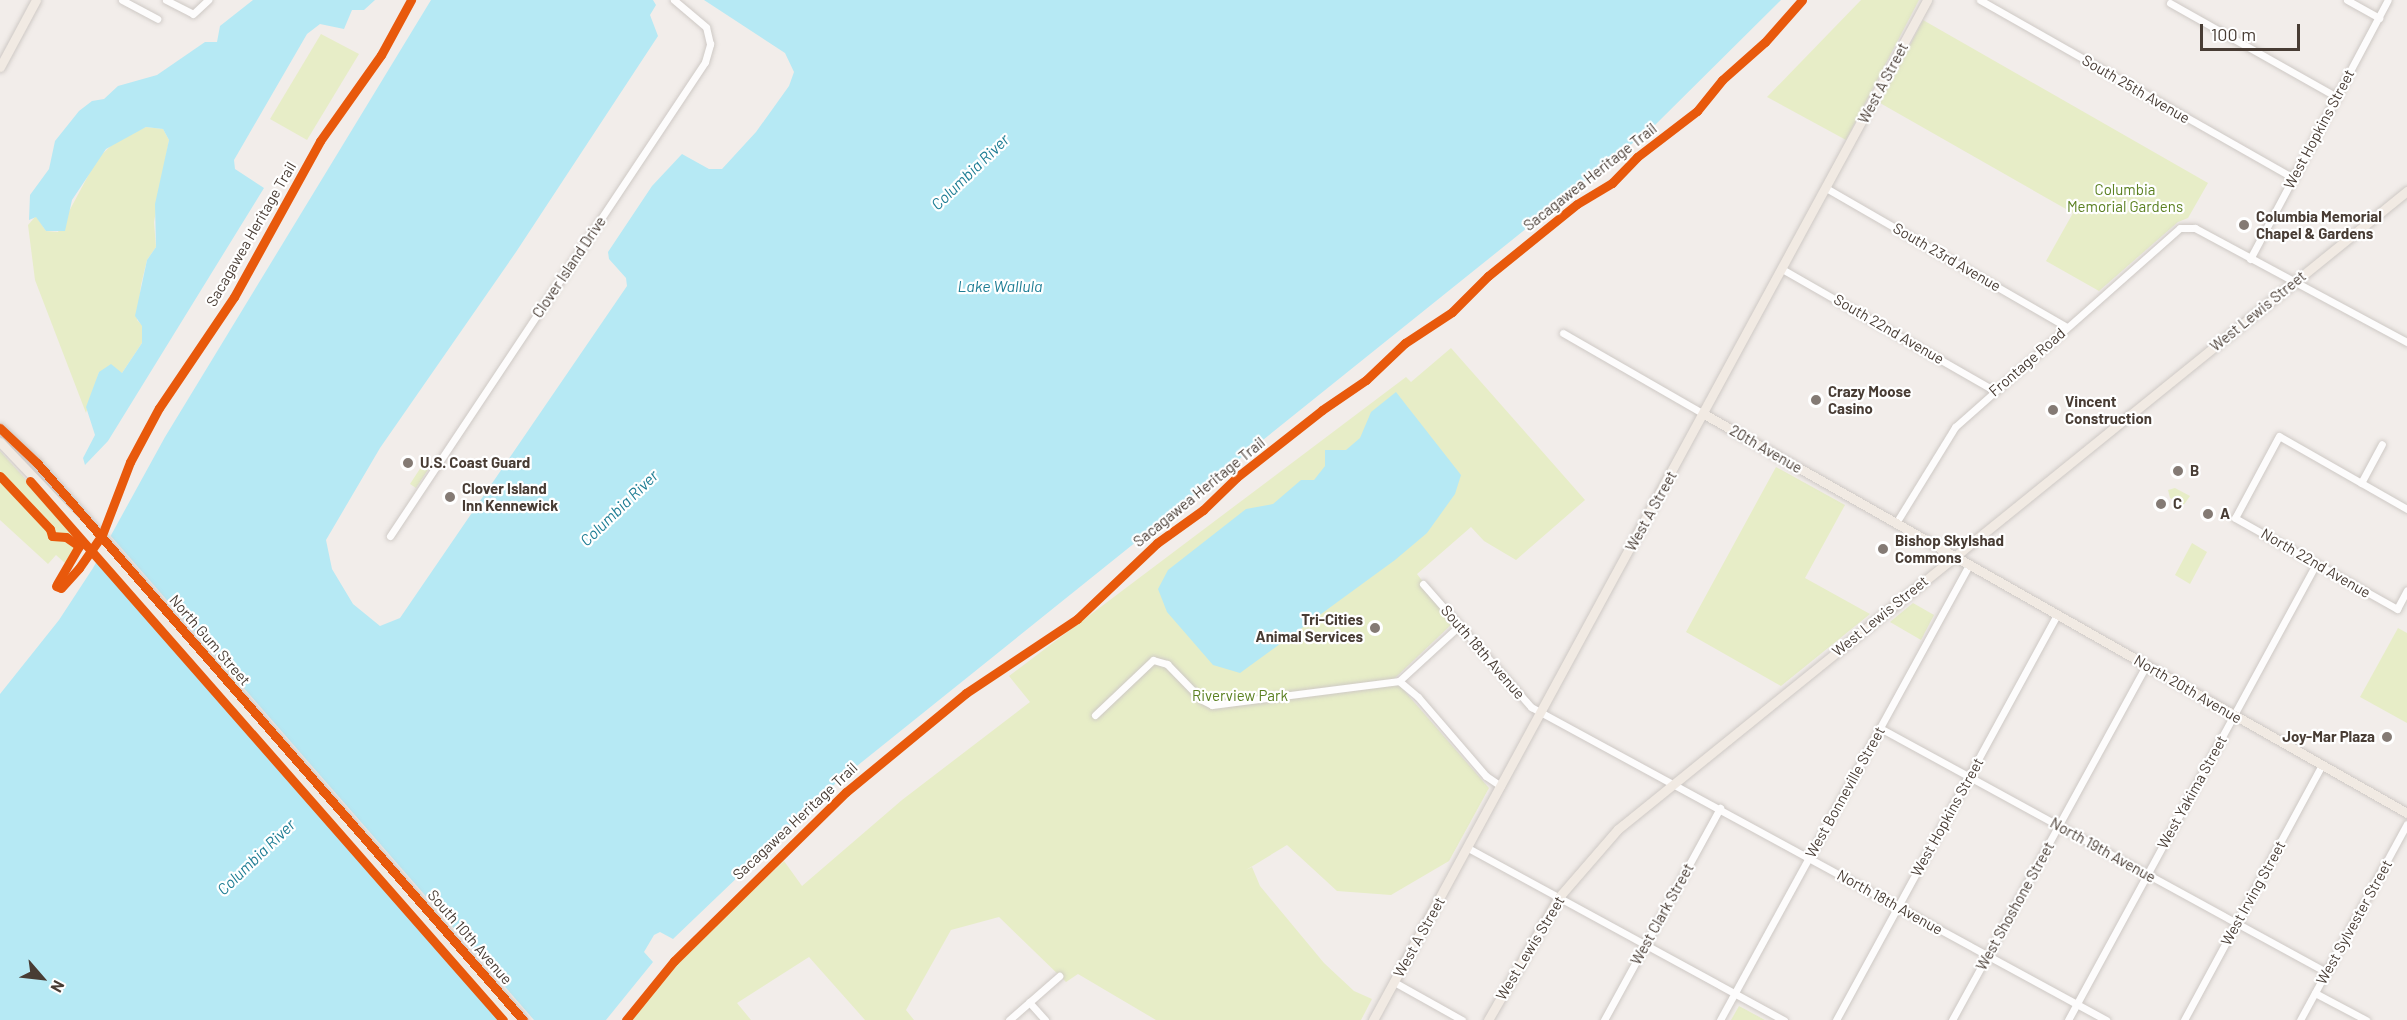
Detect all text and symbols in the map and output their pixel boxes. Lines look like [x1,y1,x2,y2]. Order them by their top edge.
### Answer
scale bar [2203,12,2304,50]
text: 100 m [2211,23,2256,45]
street label: West A Street [1854,39,1912,127]
street label: South 25th Avenue [2079,51,2193,127]
street label: West Hopkins Street [2280,66,2358,192]
street label: Sacagawea Heritage Trail [1520,119,1660,235]
water label: Columbia River [927,130,1013,214]
street label: Sacagawea Heritage Trail [202,159,300,309]
park label: Columbia Memorial Gardens [2067,180,2183,215]
place label: Columbia Memorial Chapel & Gardens [2256,207,2382,242]
street label: Clover Island Drive [528,213,610,321]
marker: Columbia Memorial Chapel & Gardens [2237,218,2251,232]
street label: South 23rd Avenue [1890,219,2004,295]
street label: West Lewis Street [2206,267,2310,355]
water label: Lake Wallula [957,276,1043,296]
street label: South 22nd Avenue [1831,290,1947,368]
street label: Frontage Road [1985,324,2069,400]
place label: Crazy Moose Casino [1828,382,1911,417]
place label: Vincent Construction [2065,392,2152,427]
marker: Crazy Moose Casino [1809,393,1823,407]
marker: Vincent Construction [2046,403,2060,417]
street label: 20th Avenue [1727,421,1805,477]
street label: Sacagawea Heritage Trail [1130,433,1268,551]
place label: U.S. Coast Guard [420,454,530,472]
marker: U.S. Coast Guard [401,456,415,470]
place label: B [2190,462,2199,480]
marker: B [2171,464,2185,478]
water label: Columbia River [576,466,662,550]
street label: West A Street [1622,468,1680,554]
place label: Clover Island Inn Kennewick [462,479,558,514]
marker: Clover Island Inn Kennewick [443,490,457,504]
place label: C [2173,495,2182,513]
marker: C [2154,497,2168,511]
place label: A [2220,505,2230,523]
marker: A [2201,507,2215,521]
street label: North 22nd Avenue [2258,524,2374,602]
place label: Bishop Skylshad Commons [1895,531,2004,566]
marker: Bishop Skylshad Commons [1876,542,1890,556]
street label: West Lewis Street [1828,572,1932,660]
street label: North Gum Street [166,591,254,689]
street label: South 18th Avenue [1437,601,1529,703]
place label: Tri-Cities Animal Services [1256,610,1363,645]
marker: Tri-Cities Animal Services [1368,621,1382,635]
street label: North 20th Avenue [2131,651,2245,727]
park label: Riverview Park [1192,687,1288,705]
street label: West Bonneville Street [1801,723,1889,861]
place label: Joy-Mar Plaza [2282,728,2375,746]
marker: Joy-Mar Plaza [2380,730,2394,744]
street label: West Yakima Street [2153,732,2231,852]
street label: West Hopkins Street [1907,755,1987,879]
street label: Sacagawea Heritage Trail [729,759,861,883]
street label: North 19th Avenue [2047,814,2159,886]
water label: Columbia River [213,815,299,899]
street label: West Irving Street [2217,838,2289,948]
street label: West Shoshone Street [1972,839,2058,973]
street label: West Sylvester Street [2312,857,2396,987]
street label: West Clark Street [1627,860,1697,968]
street label: North 18th Avenue [1834,866,1946,938]
street label: South 10th Avenue [424,886,516,988]
street label: West Lewis Street [1492,893,1568,1003]
street label: West A Street [1390,894,1448,980]
north arrow [12,948,72,1008]
text: N [47,978,69,996]

